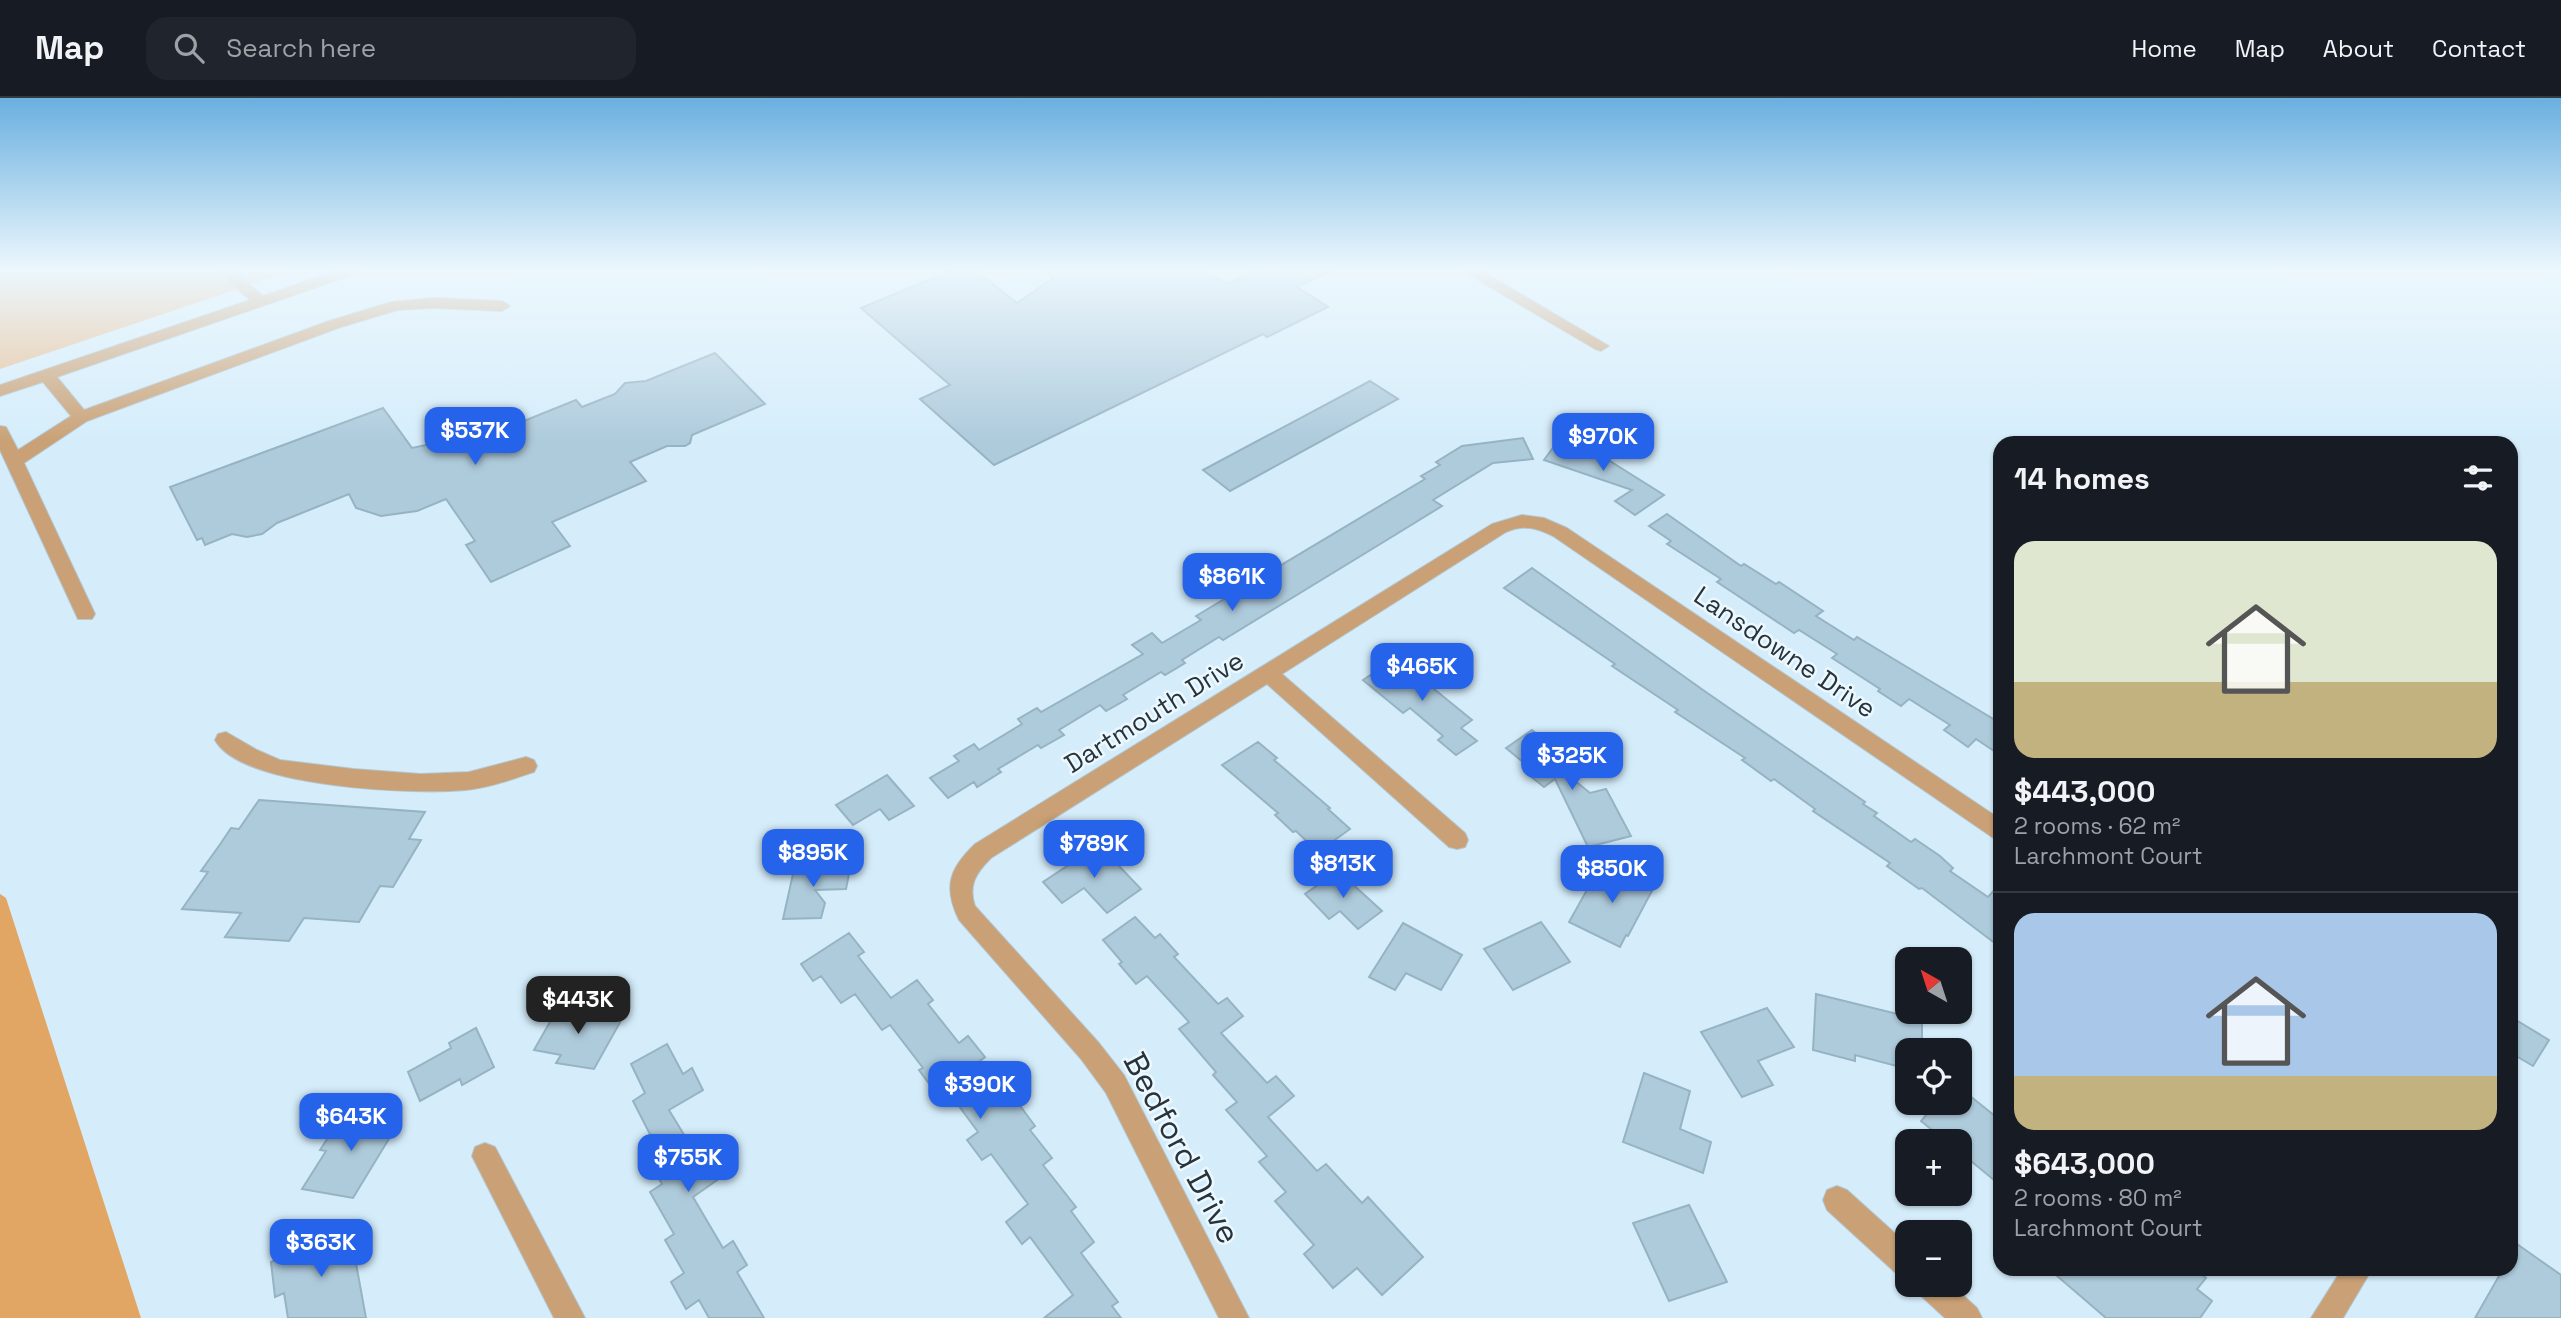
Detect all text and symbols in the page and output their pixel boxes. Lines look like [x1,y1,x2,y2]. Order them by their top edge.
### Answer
search box [146,17,636,80]
text: Map [35,27,104,69]
icon: search [170,29,208,67]
text: Search here [226,31,376,65]
text: Home [2131,33,2197,64]
text: Map [2235,33,2285,64]
text: About [2323,33,2394,64]
text: Contact [2432,33,2526,64]
pin: $537K [426,408,524,467]
pin: $970K [1554,414,1652,473]
text: $537K [441,415,509,445]
text: $970K [1568,421,1638,451]
text: 14 homes [2014,459,2150,498]
icon: filters [2459,459,2497,497]
pin: $861K [1183,554,1281,613]
text: $861K [1199,561,1265,591]
street label: Lansdowne Drive [1687,579,1883,725]
icon: home [2193,586,2319,712]
street label: Dartmouth Drive [1058,643,1250,781]
pin: $465K [1373,644,1471,703]
text: $465K [1387,651,1457,681]
pin: $325K [1523,732,1621,792]
text: $325K [1537,740,1607,770]
text: $443,000 [2014,772,2155,811]
text: 2 rooms · 62 m² [2014,811,2180,841]
pin: $789K [1045,820,1143,880]
text: $789K [1059,828,1129,858]
pin: $895K [764,830,862,889]
text: $895K [778,837,848,867]
pin: $813K [1294,840,1392,900]
text: Larchmont Court [2014,841,2202,871]
pin: $850K [1563,846,1661,905]
text: $813K [1310,848,1376,878]
text: $850K [1577,853,1647,883]
north arrow [1895,947,1972,1024]
map controls [1895,947,1972,1297]
icon: home [2193,958,2319,1084]
pin: $443K [529,976,627,1036]
text: $443K [542,984,614,1014]
button: locate [1895,1038,1972,1115]
street label: Bedford Drive [1115,1046,1249,1250]
pin: $390K [931,1062,1029,1121]
text: $390K [944,1069,1016,1099]
pin: $643K [302,1094,400,1153]
text: $643K [315,1101,387,1131]
button: + [1895,1129,1972,1206]
pin: $755K [639,1134,737,1194]
text: $755K [654,1142,722,1172]
text: $643,000 [2014,1144,2155,1183]
text: 2 rooms · 80 m² [2014,1183,2182,1213]
text: Larchmont Court [2014,1213,2202,1243]
pin: $363K [272,1220,370,1279]
button: − [1895,1220,1972,1297]
text: $363K [286,1227,356,1257]

